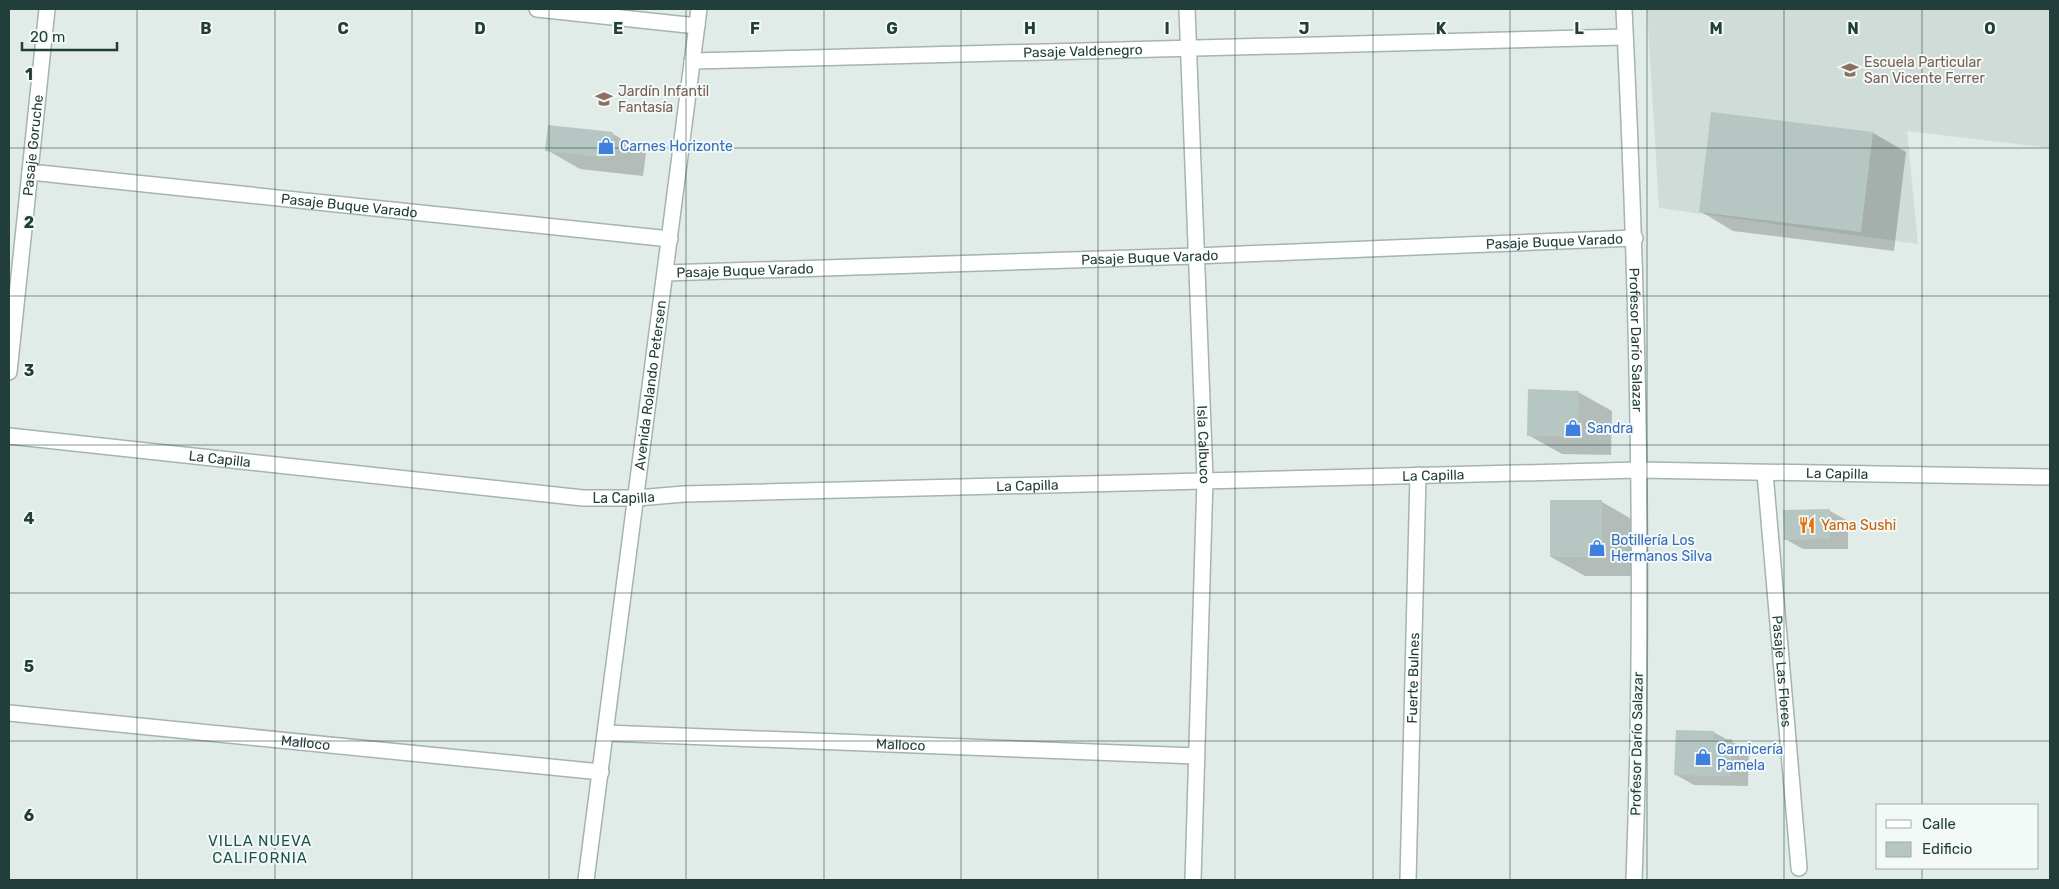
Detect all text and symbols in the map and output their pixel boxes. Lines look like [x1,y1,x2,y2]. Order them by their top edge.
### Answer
text: B [200,19,212,38]
text: C [337,19,349,38]
text: D [474,19,486,38]
text: E [613,19,623,38]
text: F [750,19,760,38]
text: G [886,19,898,38]
text: H [1024,19,1036,38]
text: I [1164,19,1170,38]
text: J [1299,19,1309,38]
text: K [1436,19,1447,38]
text: L [1574,19,1584,38]
text: M [1709,19,1723,38]
text: N [1847,19,1859,38]
text: O [1984,19,1996,38]
scale bar [22,20,118,52]
text: 20 m [30,28,65,46]
street label: Pasaje Valdenegro [1023,41,1143,61]
place label: Escuela Particular San Vicente Ferrer [1864,54,1985,87]
school or university icon: Escuela Particular San Vicente Ferrer [1840,60,1860,80]
text: 1 [25,65,33,84]
place label: Jardín Infantil Fantasía [618,83,709,116]
school or university icon: Jardín Infantil Fantasía [594,89,614,109]
street label: Pasaje Goruche [19,94,47,197]
shop icon: Carnes Horizonte [596,136,616,156]
place label: Carnes Horizonte [620,138,733,155]
street label: Pasaje Buque Varado [280,190,418,221]
text: 2 [24,213,34,232]
street label: Pasaje Buque Varado [1485,230,1623,253]
street label: Pasaje Buque Varado [1081,247,1219,268]
street label: Pasaje Buque Varado [676,260,814,281]
street label: Profesor Darío Salazar [1626,267,1646,413]
street label: Avenida Rolando Petersen [631,299,670,471]
text: 3 [24,361,34,380]
street label: Isla Calbuco [1194,405,1214,484]
shop icon: Sandra [1563,418,1583,438]
place label: Sandra [1587,420,1633,437]
street label: La Capilla [188,447,252,471]
street label: La Capilla [1806,464,1869,482]
street label: La Capilla [1402,466,1465,484]
street label: La Capilla [996,476,1059,495]
street label: La Capilla [592,488,656,507]
text: 4 [24,509,35,528]
restaurant icon: Yama Sushi [1797,515,1817,535]
place label: Yama Sushi [1821,517,1896,534]
place label: Botillería Los Hermanos Silva [1611,532,1712,565]
shop icon: Botillería Los Hermanos Silva [1587,538,1607,558]
street label: Pasaje Las Flores [1769,615,1795,728]
street label: Fuerte Bulnes [1403,632,1423,724]
text: 5 [24,657,34,676]
street label: Profesor Darío Salazar [1627,671,1647,816]
street label: Malloco [280,732,331,753]
street label: Malloco [876,735,926,754]
place label: Carnicería Pamela [1717,741,1783,774]
shop icon: Carnicería Pamela [1693,747,1713,767]
legend [1876,804,2039,869]
text: 6 [24,806,34,825]
text: Calle [1922,815,1956,833]
district label: VILLA NUEVA CALIFORNIA [208,832,312,867]
text: Edificio [1922,840,1972,858]

